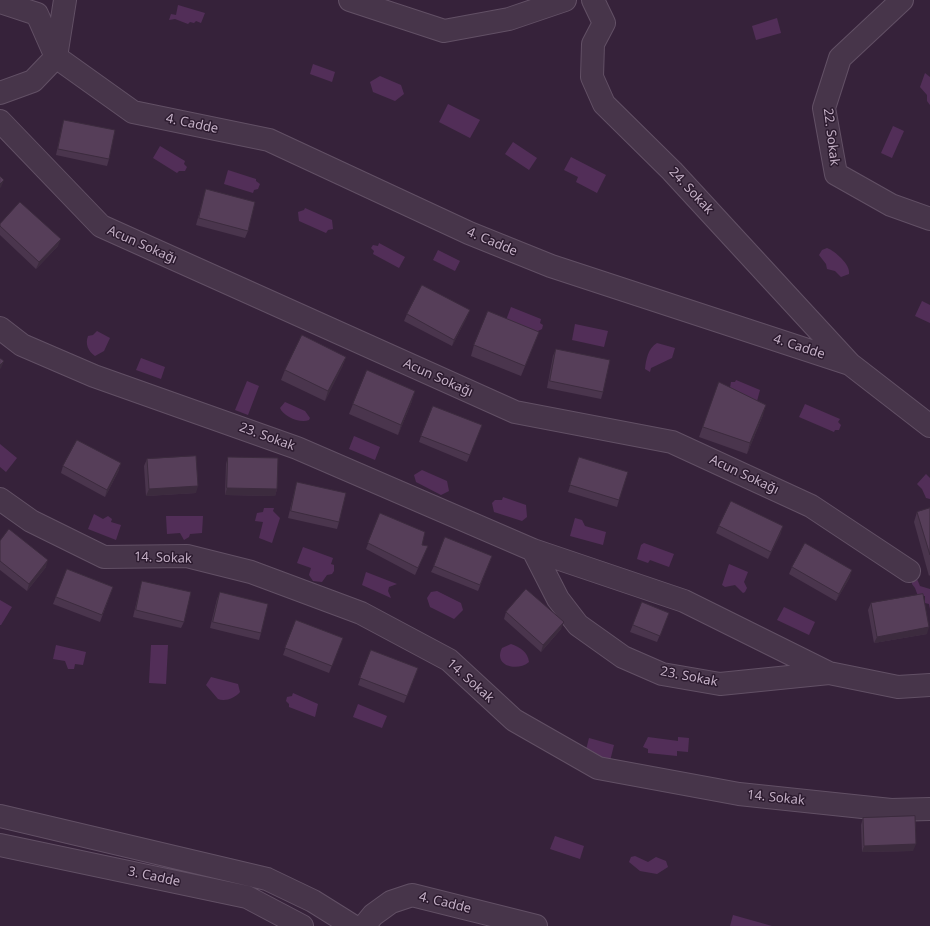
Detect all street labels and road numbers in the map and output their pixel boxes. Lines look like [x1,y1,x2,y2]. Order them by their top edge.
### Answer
street label: 22. Sokak [820,107,842,167]
street label: 4. Cadde [164,111,220,137]
street label: 24. Sokak [666,165,716,217]
street label: Acun Sokağı [105,223,179,267]
street label: 4. Cadde [464,224,520,260]
street label: 4. Cadde [771,331,827,363]
street label: Acun Sokağı [401,356,475,400]
street label: 23. Sokak [237,420,297,454]
street label: Acun Sokağı [707,452,781,498]
street label: 14. Sokak [134,549,192,567]
street label: 14. Sokak [443,656,497,706]
street label: 23. Sokak [659,664,719,690]
street label: 14. Sokak [746,787,806,809]
street label: 3. Cadde [126,864,182,890]
street label: 4. Cadde [417,889,473,917]

